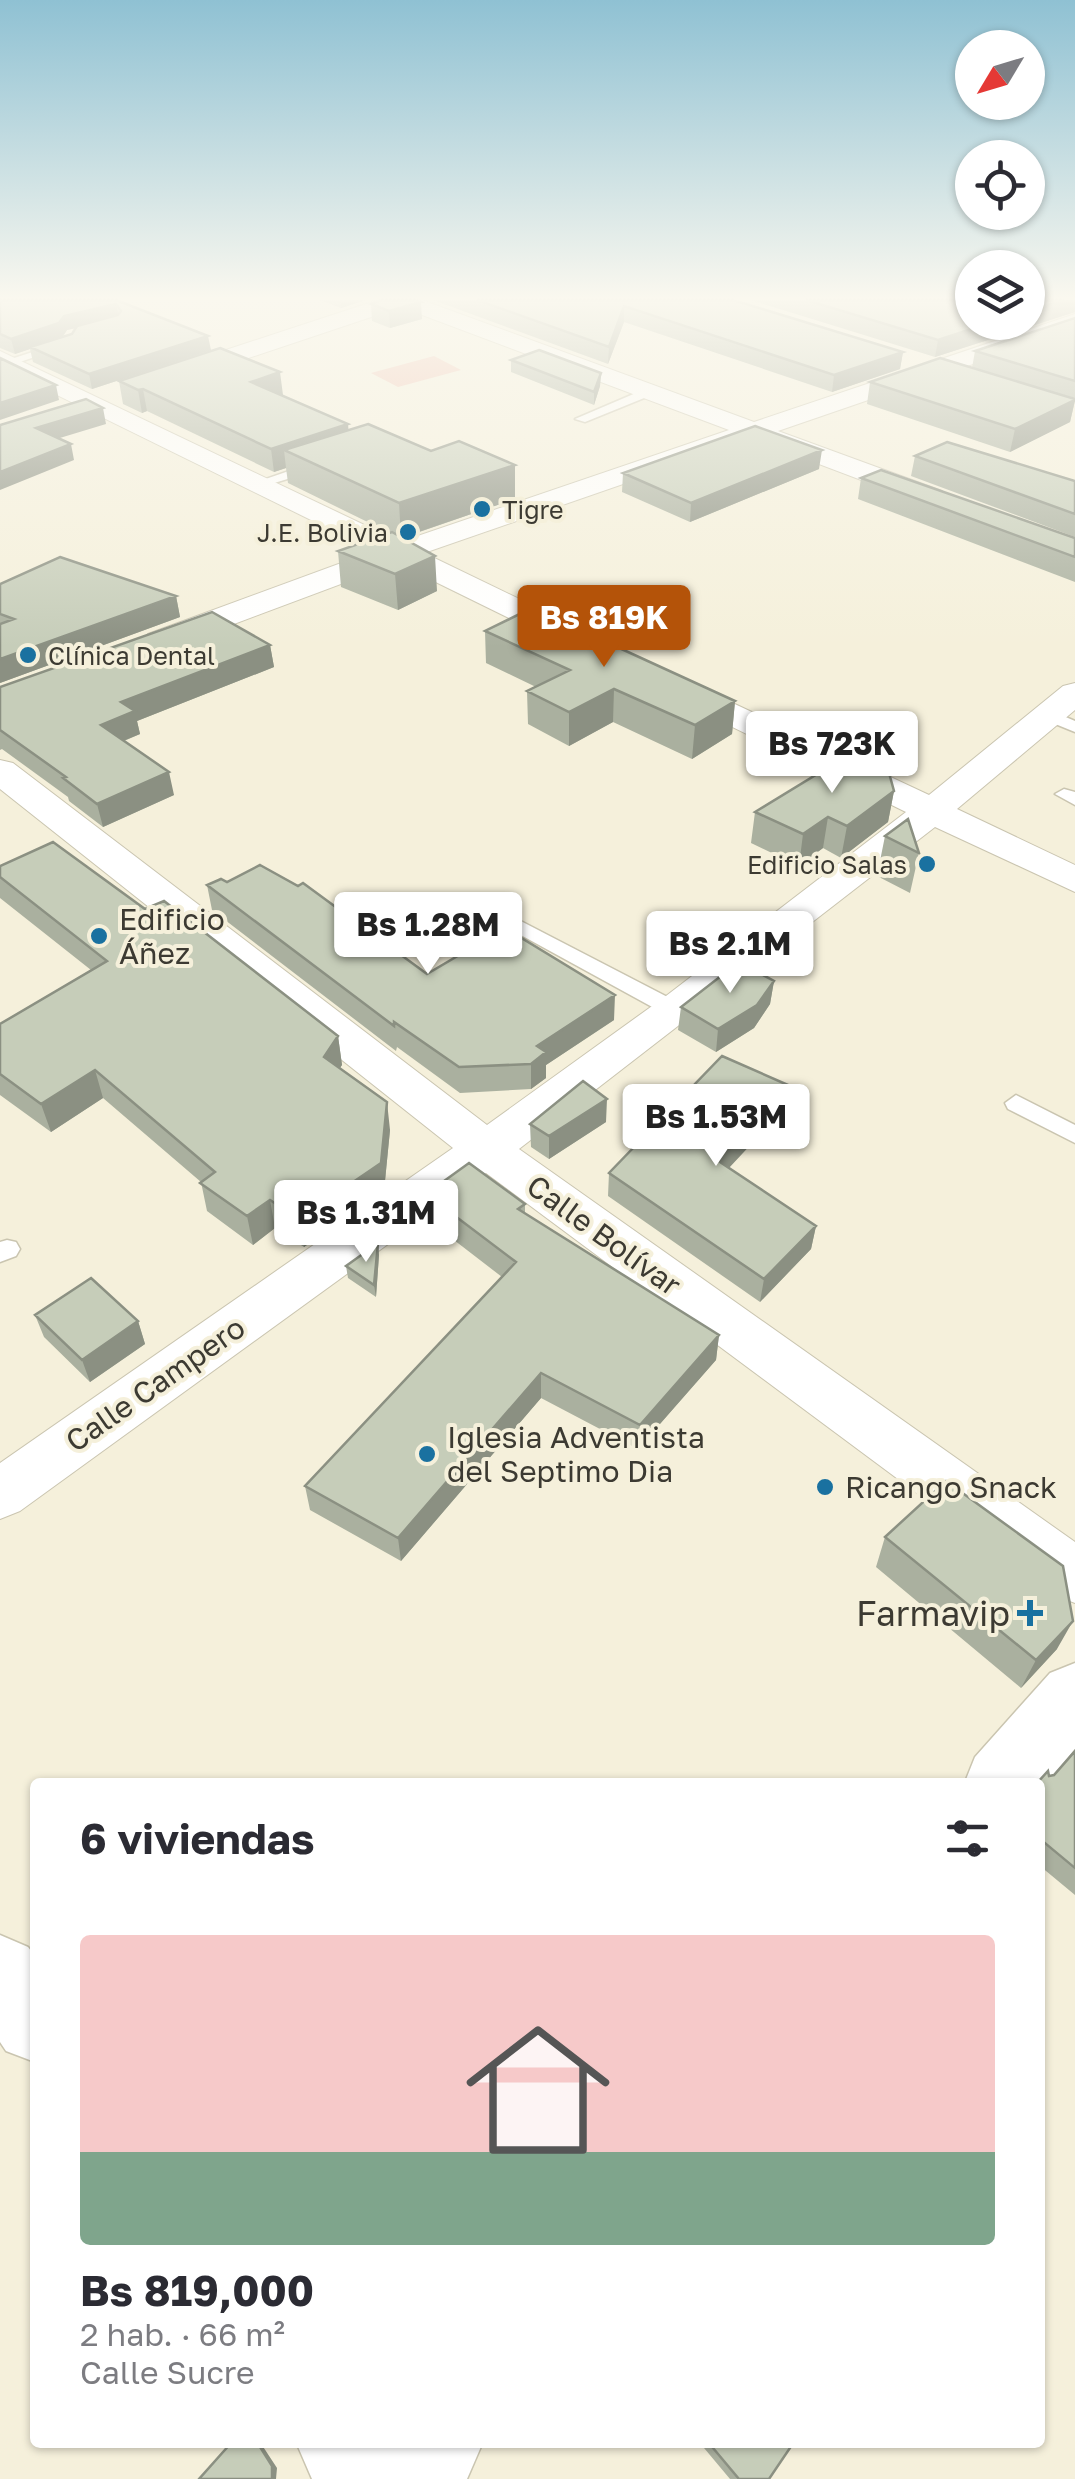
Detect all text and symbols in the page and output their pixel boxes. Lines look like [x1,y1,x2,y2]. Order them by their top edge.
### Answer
north arrow [955,30,1045,120]
map controls [955,30,1045,340]
button: locate [955,140,1045,230]
button: layers [955,250,1045,340]
place label: Tigre [502,494,564,525]
marker: Tigre [471,498,493,520]
place label: J.E. Bolivia [257,517,388,548]
marker: J.E. Bolivia [397,521,419,543]
pin: Bs 819K [512,585,696,670]
text: Bs 819K [540,598,668,636]
place label: Clínica Dental [48,640,215,671]
marker: Clínica Dental [17,644,39,666]
pin: Bs 723K [740,711,924,796]
text: Bs 723K [768,724,896,762]
place label: Edificio Salas [747,849,907,880]
marker: Edificio Salas [916,853,938,875]
pin: Bs 1.28M [325,892,531,977]
place label: Edificio Áñez [119,901,225,971]
text: Bs 1.28M [356,905,500,943]
pin: Bs 2.1M [638,911,822,996]
text: Bs 2.1M [668,924,792,962]
marker: Edificio Áñez [88,925,110,947]
pin: Bs 1.53M [613,1084,819,1169]
text: Bs 1.53M [645,1097,787,1135]
street label: Calle Bolívar [520,1167,688,1303]
pin: Bs 1.31M [263,1180,469,1265]
text: Bs 1.31M [296,1193,436,1231]
street label: Calle Campero [59,1309,251,1459]
place label: Iglesia Adventista del Septimo Dia [447,1419,705,1489]
marker: Iglesia Adventista del Septimo Dia [416,1443,438,1465]
place label: Ricango Snack [845,1469,1057,1505]
marker: Ricango Snack [814,1476,836,1498]
place label: Farmavip [856,1592,1010,1634]
marker: Farmavip [1019,1602,1041,1624]
icon: filters [940,1811,995,1866]
text: 6 viviendas [80,1813,315,1863]
icon: home [448,2000,628,2180]
text: Bs 819,000 [80,2265,314,2315]
text: 2 hab. · 66 m² [80,2315,285,2353]
text: Calle Sucre [80,2353,255,2391]

